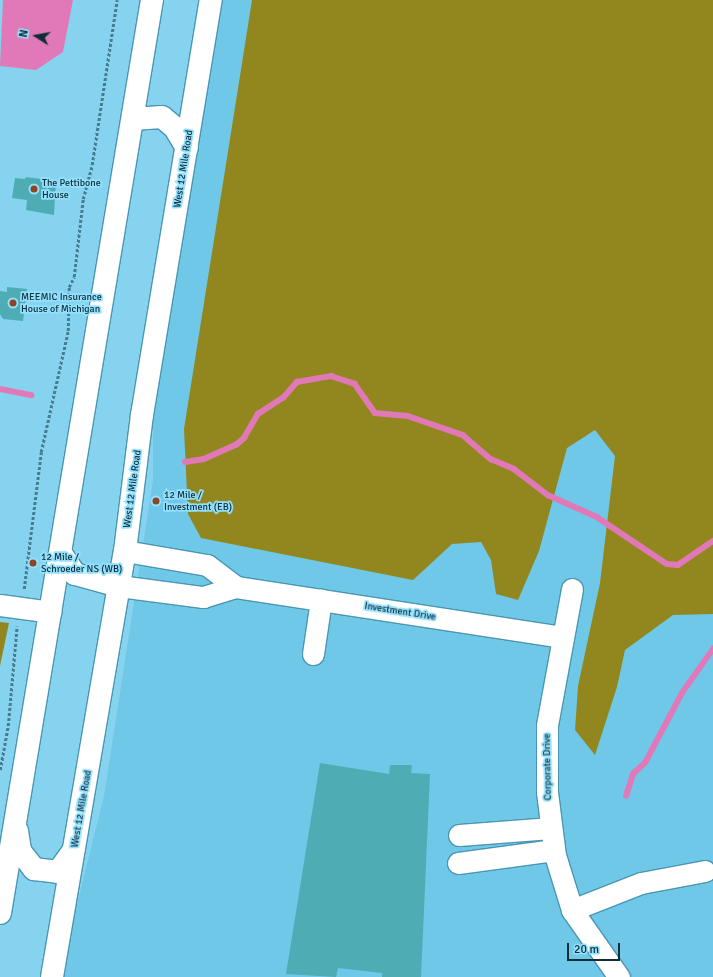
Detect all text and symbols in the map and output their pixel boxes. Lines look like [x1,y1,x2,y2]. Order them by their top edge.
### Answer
north arrow [16,16,56,56]
text: N [17,29,31,39]
street label: West 12 Mile Road [172,129,196,209]
place label: The Pettibone House [42,177,101,200]
marker: The Pettibone House [29,184,39,194]
place label: MEEMIC Insurance House of Michigan [21,291,102,314]
marker: MEEMIC Insurance House of Michigan [8,298,18,308]
street label: West 12 Mile Road [122,449,144,529]
place label: 12 Mile / Investment (EB) [164,489,232,512]
marker: 12 Mile / Investment (EB) [151,496,161,506]
place label: 12 Mile / Schroeder NS (WB) [41,551,122,574]
marker: 12 Mile / Schroeder NS (WB) [28,558,38,568]
street label: Investment Drive [363,600,437,624]
street label: Corporate Drive [541,733,555,801]
street label: West 12 Mile Road [69,769,95,849]
scale bar [569,935,622,961]
text: 20 m [574,942,599,957]

